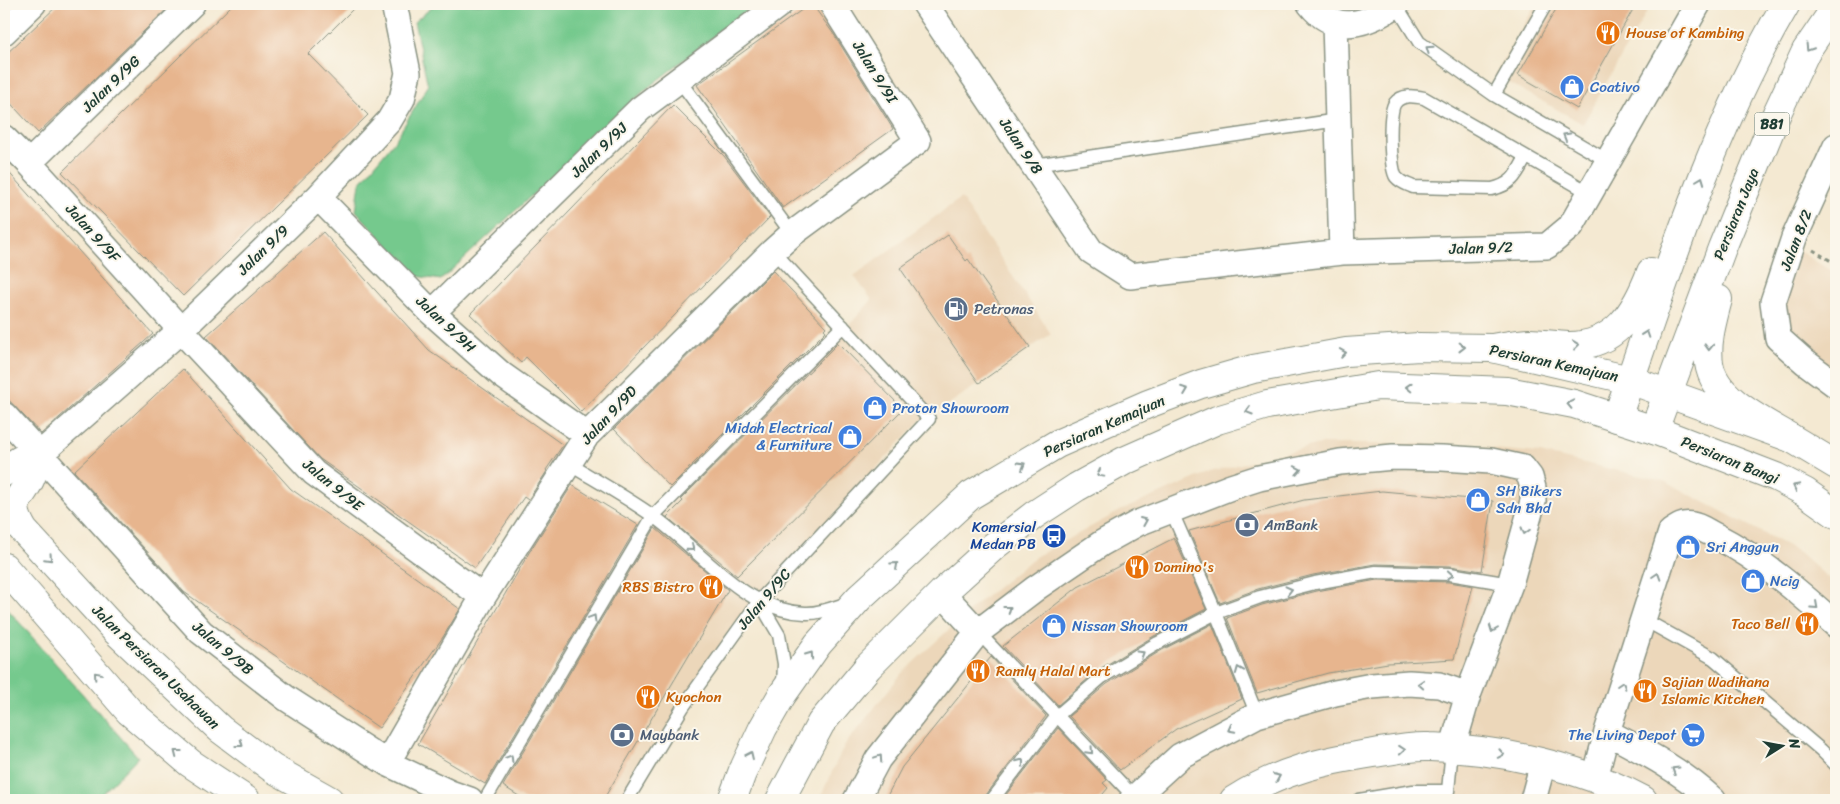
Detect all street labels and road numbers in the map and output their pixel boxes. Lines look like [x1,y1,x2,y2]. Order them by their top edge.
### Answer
street label: Jalan 9/9I [845,35,905,110]
street label: Jalan 9/9G [75,49,147,120]
street label: Jalan 9/8 [992,111,1050,180]
road number: B81 [1754,112,1790,136]
street label: Jalan 9/9J [564,115,634,185]
street label: Persiaran Jaya [1706,164,1766,264]
street label: Jalan 9/9F [58,197,127,269]
street label: Jalan 8/2 [1772,205,1820,275]
street label: Jalan 9/9 [230,218,295,282]
street label: Jalan 9/2 [1448,234,1514,262]
street label: Jalan 9/9H [409,288,483,359]
street label: Persiaran Kemajuan [1487,337,1621,389]
street label: Jalan 9/9D [574,379,643,451]
street label: Persiaran Kemajuan [1039,387,1169,465]
street label: Persiaran Bangi [1677,428,1784,492]
street label: Jalan 9/9E [296,451,371,519]
street label: Jalan 9/9C [730,562,798,636]
street label: Jalan Persiaran Usahawan [85,598,226,736]
street label: Jalan 9/9B [186,614,260,682]

